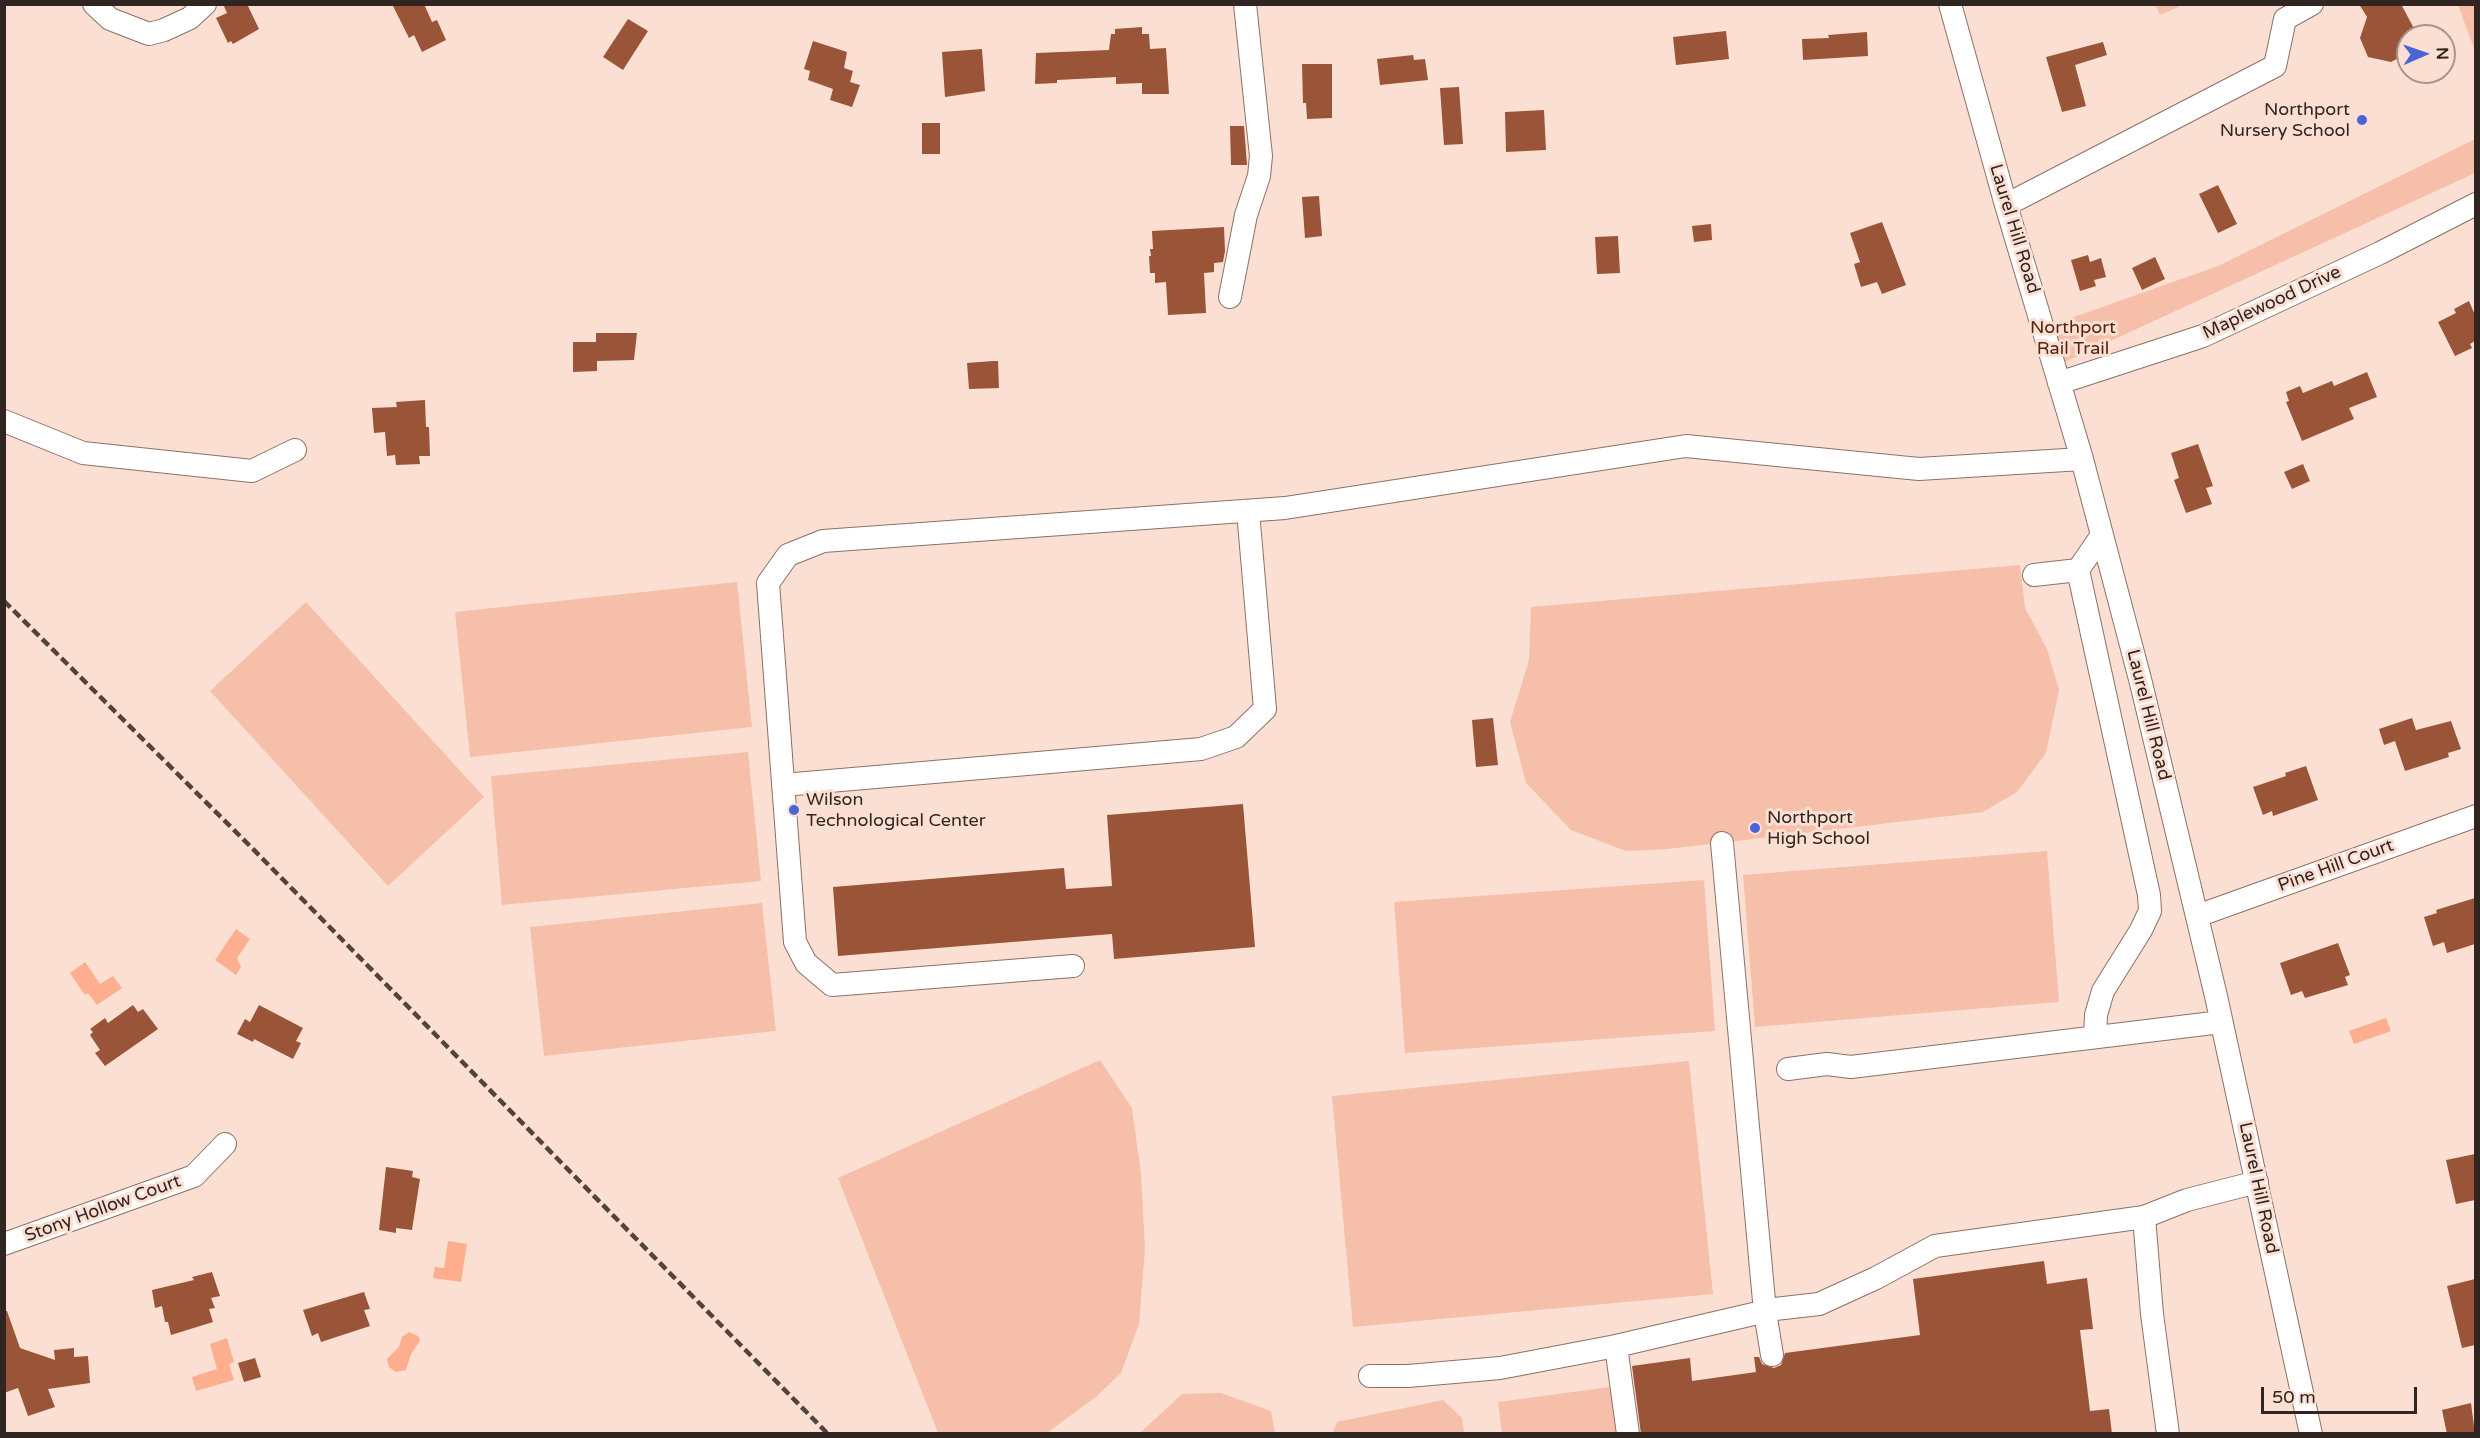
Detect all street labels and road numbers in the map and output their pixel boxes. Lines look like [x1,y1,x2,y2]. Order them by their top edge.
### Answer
street label: Laurel Hill Road [1984,162,2044,296]
street label: Maplewood Drive [2200,262,2344,344]
street label: Laurel Hill Road [2121,647,2175,783]
street label: Pine Hill Court [2275,835,2397,897]
street label: Laurel Hill Road [2233,1120,2283,1256]
street label: Stony Hollow Court [22,1171,184,1247]

